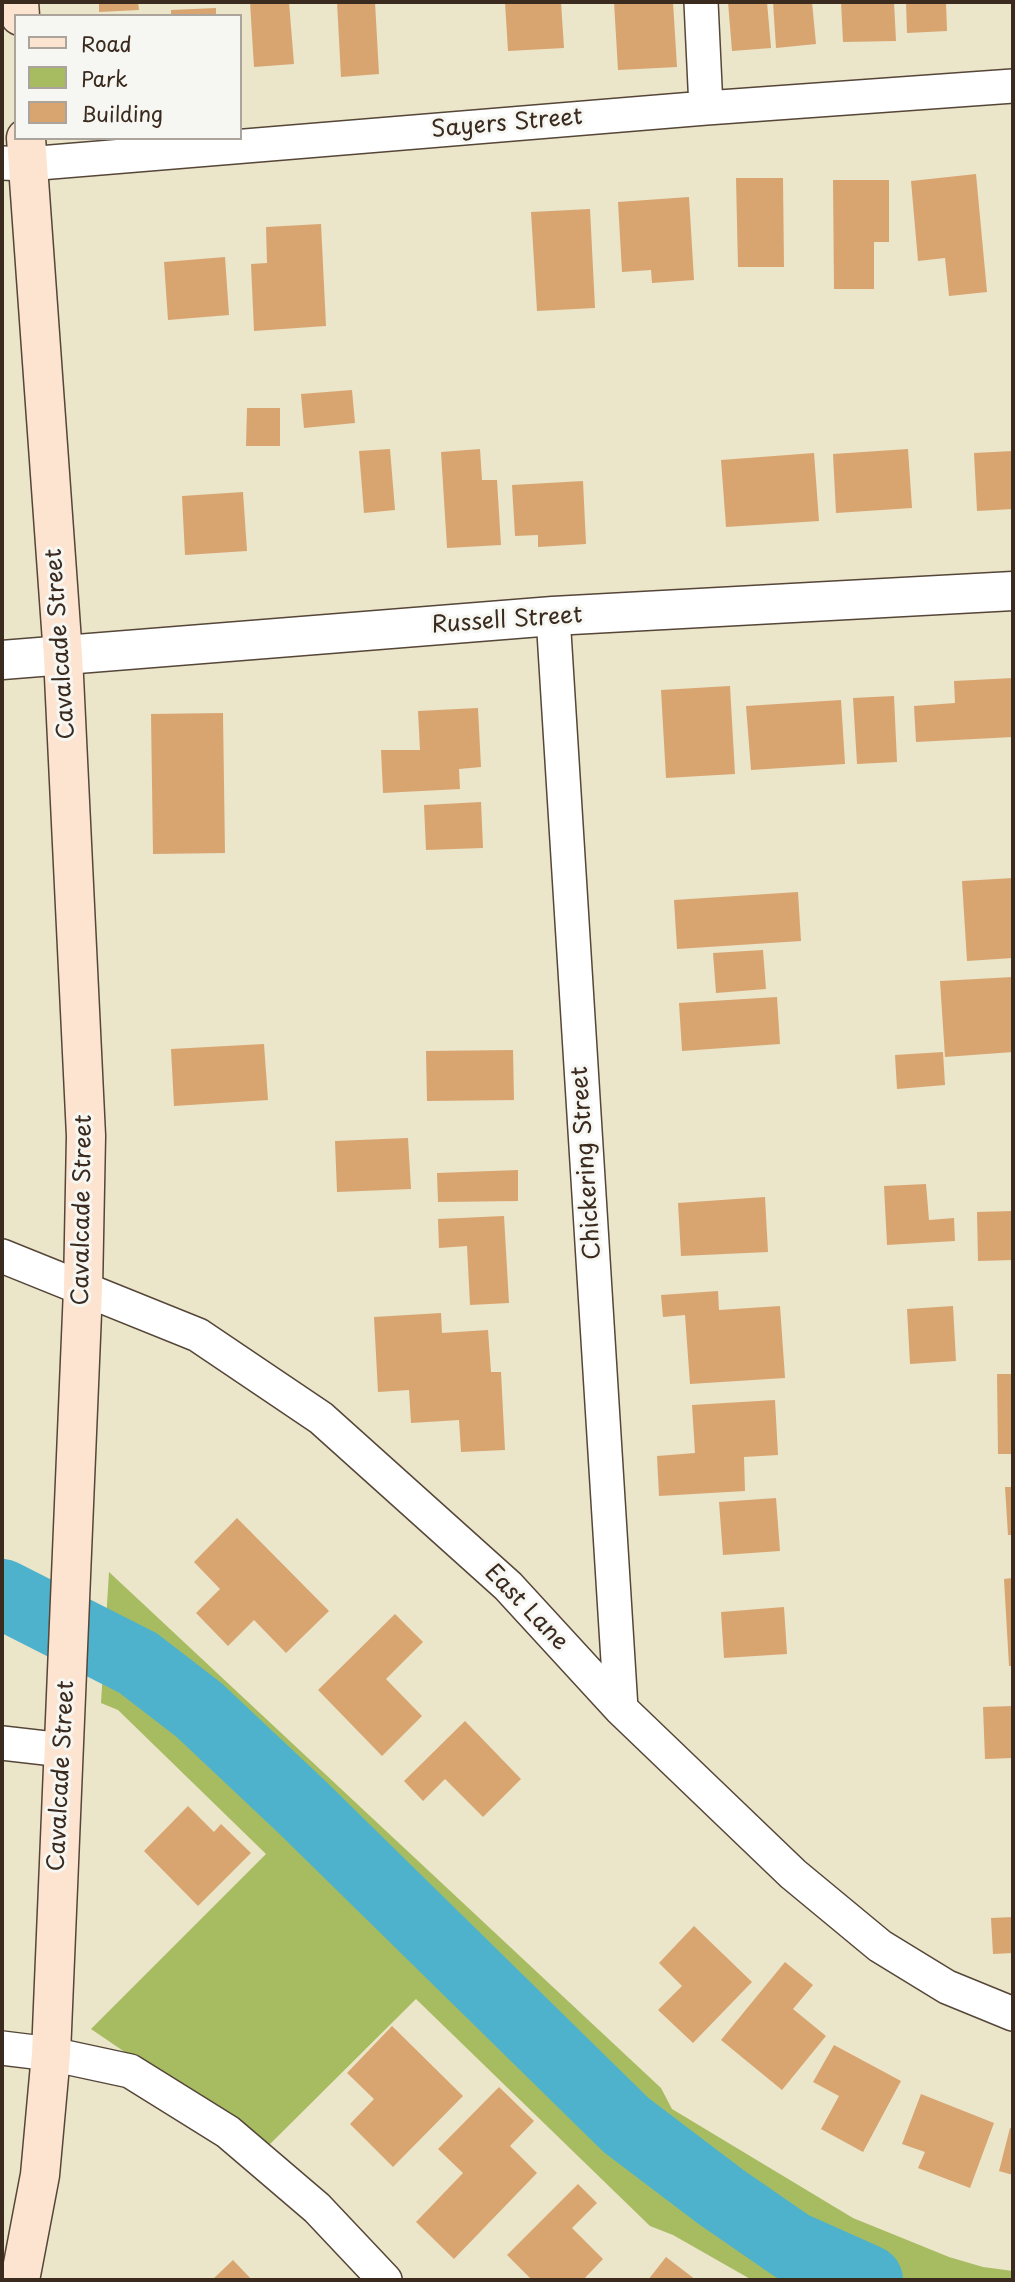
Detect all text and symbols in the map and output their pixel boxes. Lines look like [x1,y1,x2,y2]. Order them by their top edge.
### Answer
legend [14,14,242,140]
text: Road [81,27,132,59]
text: Park [81,62,128,94]
text: Building [81,97,163,129]
street label: Sayers Street [430,104,584,144]
street label: Cavalcade Street [41,548,81,740]
street label: Russell Street [431,602,583,640]
street label: Chickering Street [566,1065,608,1261]
street label: Cavalcade Street [68,1114,98,1306]
street label: East Lane [478,1559,574,1657]
street label: Cavalcade Street [43,1680,81,1872]

